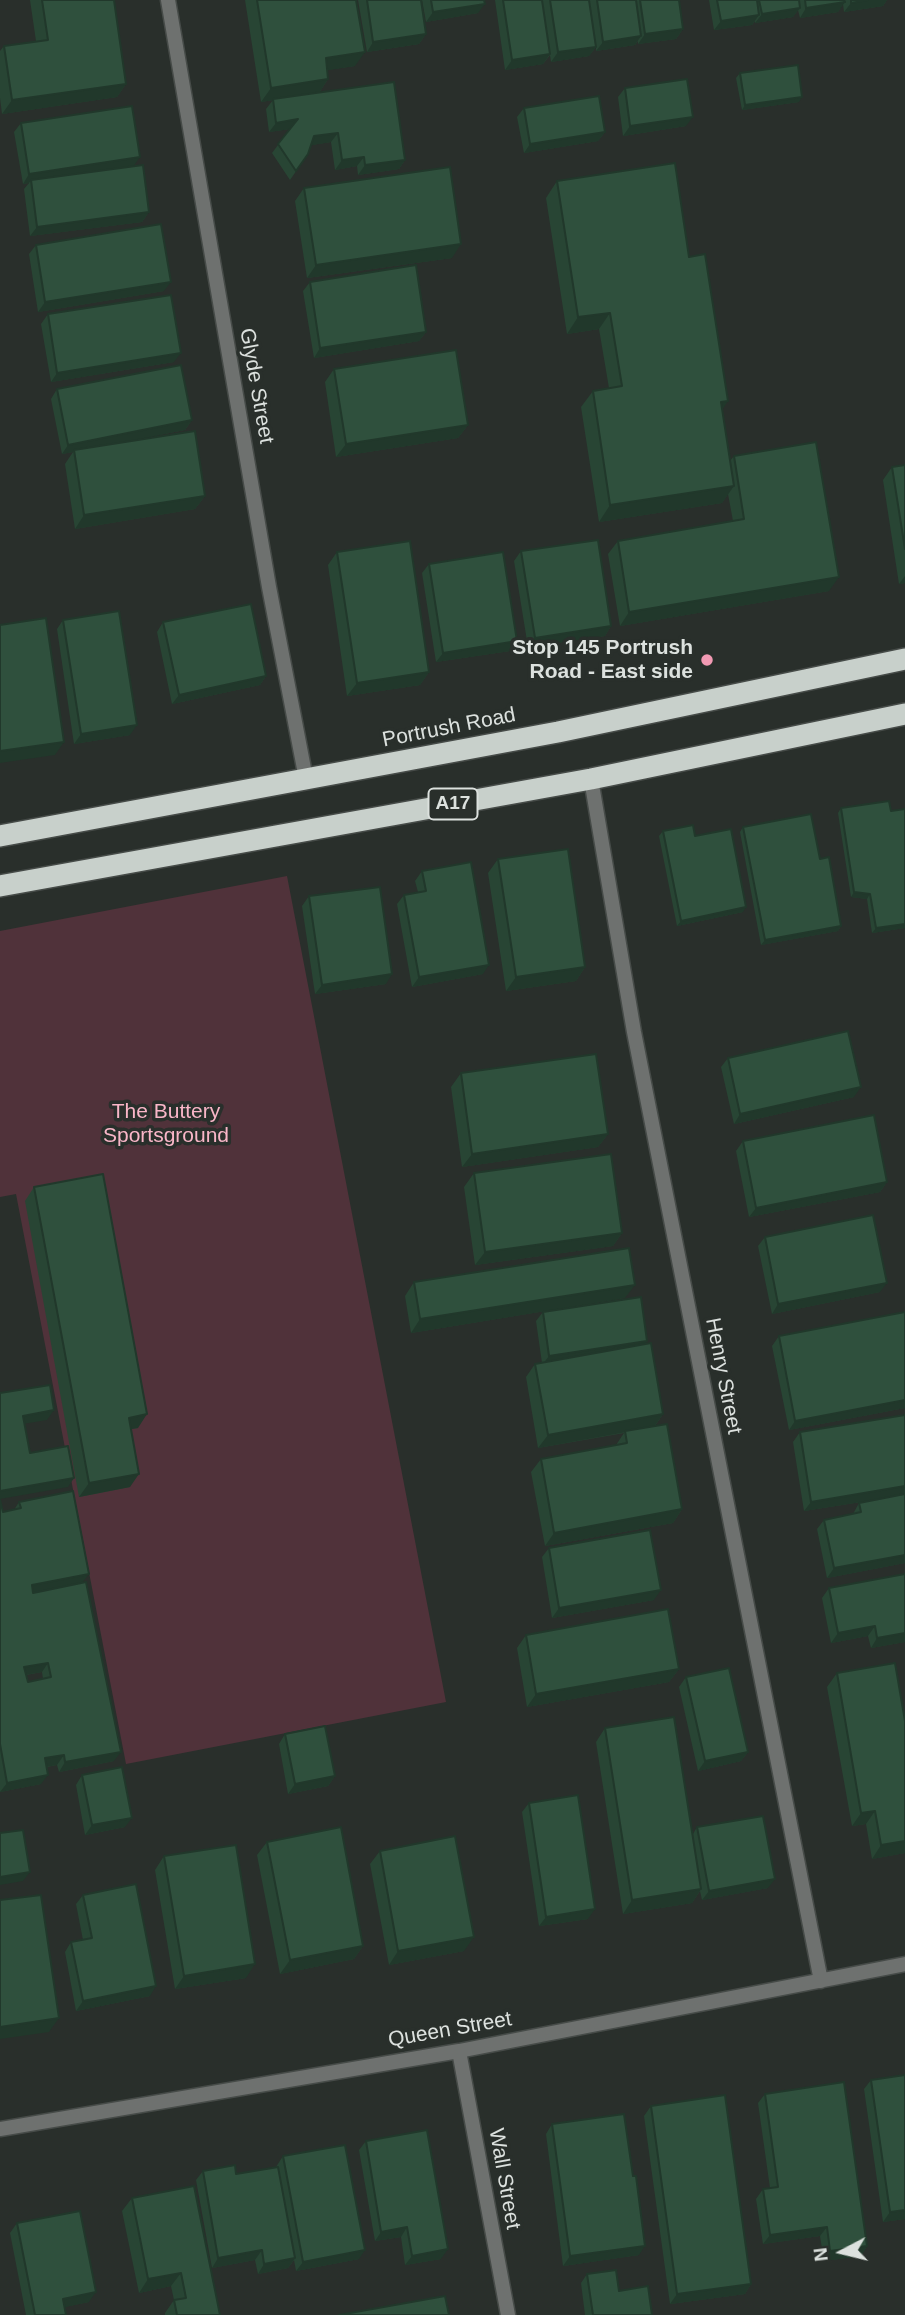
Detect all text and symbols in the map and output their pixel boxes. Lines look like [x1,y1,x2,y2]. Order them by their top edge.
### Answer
street label: Glyde Street [233,326,279,446]
place label: Stop 145 Portrush Road - East side [512,635,693,685]
marker: Stop 145 Portrush Road - East side [699,652,715,668]
street label: Portrush Road [380,703,518,753]
road number: A17 [428,789,477,820]
park label: The Buttery Sportsground [103,1099,229,1149]
street label: Henry Street [699,1316,747,1436]
street label: Queen Street [386,2007,514,2053]
street label: Wall Street [483,2127,525,2231]
north arrow [807,2217,877,2287]
text: N [809,2247,832,2263]

